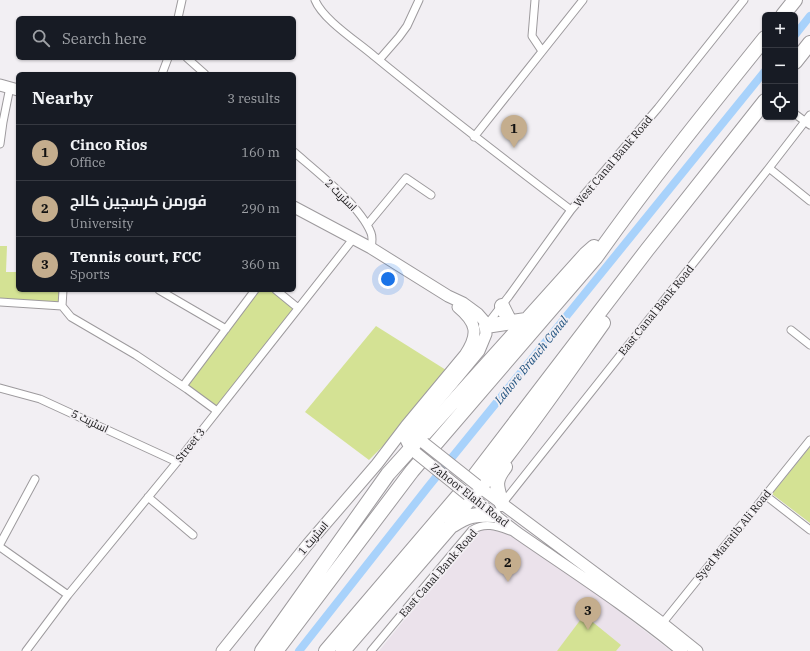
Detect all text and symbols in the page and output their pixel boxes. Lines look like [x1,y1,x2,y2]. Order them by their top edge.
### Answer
map controls [762,12,798,120]
button: + [762,12,798,48]
search box [16,16,296,60]
icon: search [30,27,52,49]
text: Search here [62,29,147,48]
button: − [762,48,798,84]
button: locate [762,84,798,120]
text: Nearby [32,87,93,109]
text: 3 results [227,90,280,107]
street label: West Canal Bank Road [571,112,656,210]
pin: 1 [501,115,527,148]
text: Cinco Rios [70,135,148,154]
text: 1 [41,144,49,161]
text: 160 m [241,144,280,161]
text: Office [70,154,106,171]
street label: اسٹریٹ 2 [322,176,360,214]
text: فورمن کرسچین کالج [70,191,207,210]
text: 2 [41,200,49,217]
text: 290 m [241,200,280,217]
text: University [70,215,133,232]
text: Tennis court, FCC [70,247,201,266]
text: 3 [41,256,49,273]
text: 360 m [241,256,280,273]
street label: East Canal Bank Road [615,262,697,358]
text: Sports [70,266,110,283]
your location [378,269,398,289]
water label: Lahore Branch Canal [490,313,571,408]
street label: اسٹریٹ 5 [69,406,111,436]
street label: Street 3 [172,425,208,465]
street label: Zahoor Elahi Road [428,460,512,530]
street label: Syed Maratib Ali Road [692,486,774,583]
street label: اسٹریٹ 1 [295,518,331,558]
street label: East Canal Bank Road [396,526,480,620]
pin: 2 [495,549,521,582]
pin: 3 [575,597,601,630]

